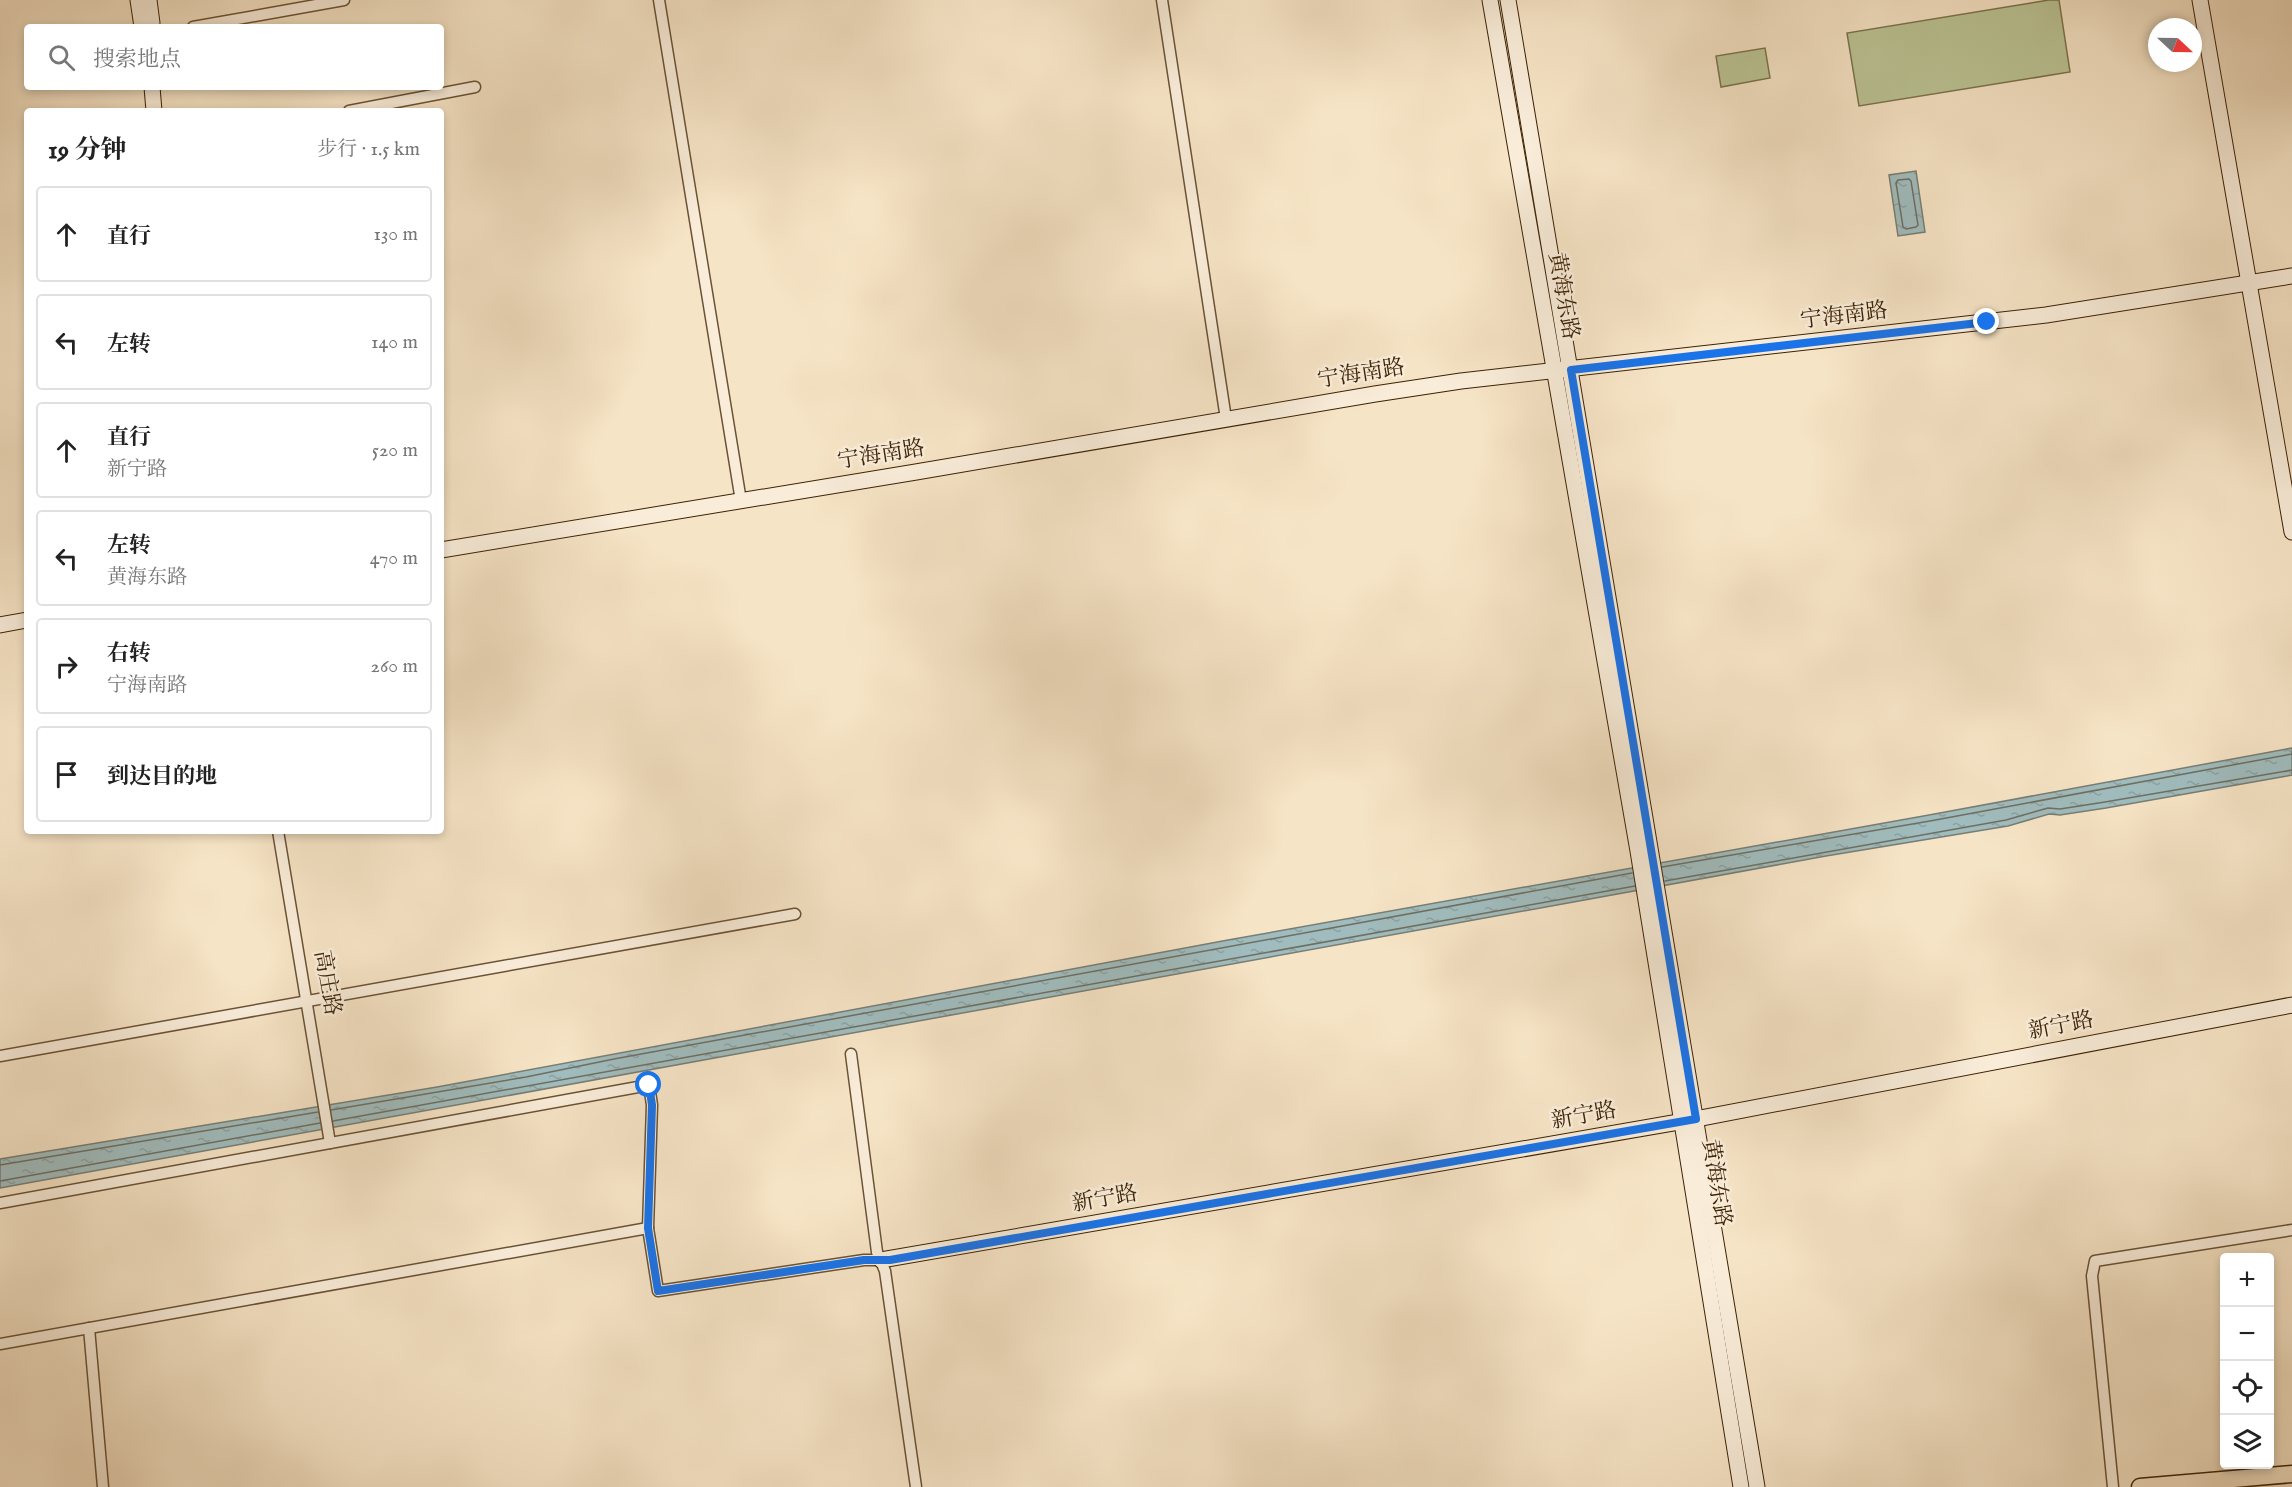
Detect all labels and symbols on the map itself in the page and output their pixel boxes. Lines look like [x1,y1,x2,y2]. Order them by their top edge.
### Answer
north arrow [2148,18,2202,72]
street label: 黄海东路 [1542,250,1584,342]
street label: 宁海南路 [1799,297,1889,335]
route end [1973,308,1999,334]
street label: 宁海南路 [1315,353,1407,395]
street label: 宁海南路 [835,434,927,476]
street label: 高庄路 [307,948,347,1018]
street label: 新宁路 [2026,1006,2096,1046]
route start [635,1071,661,1097]
street label: 新宁路 [1549,1096,1619,1136]
street label: 黄海东路 [1695,1137,1737,1229]
street label: 新宁路 [1070,1179,1140,1219]

